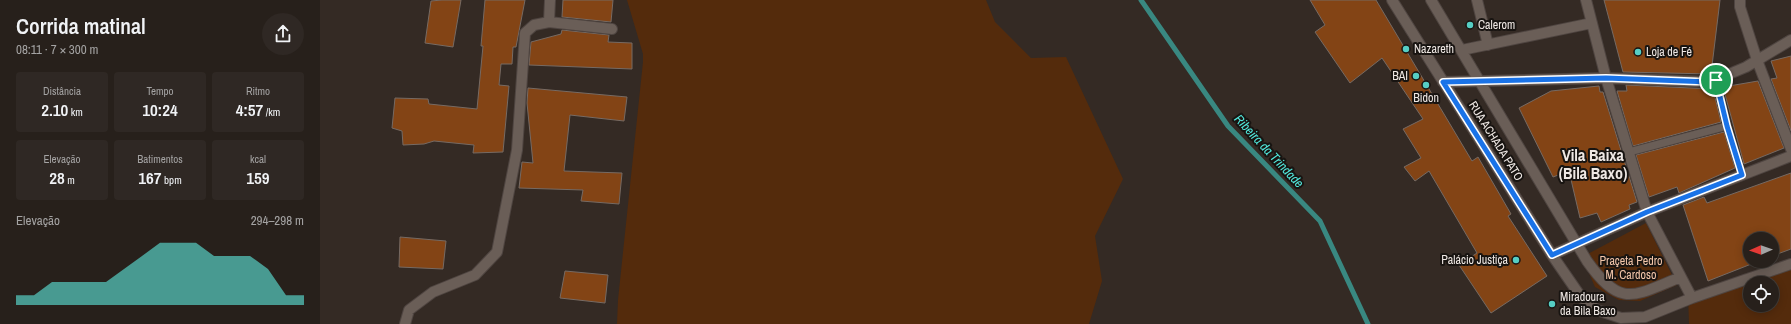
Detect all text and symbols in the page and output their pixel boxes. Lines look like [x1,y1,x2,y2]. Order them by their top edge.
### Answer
text: Corrida matinal [16,11,146,41]
button: share [262,13,304,55]
place label: Calerom [1478,17,1515,33]
marker: Calerom [1465,20,1475,30]
text: 08:11 · 7 × 300 m [16,41,99,58]
place label: Nazareth [1414,41,1454,57]
marker: Nazareth [1401,44,1411,54]
place label: Loja de Fé [1646,44,1692,60]
marker: Loja de Fé [1633,47,1643,57]
pin [1699,63,1733,97]
place label: BAI [1392,68,1408,84]
icon: arrive [1705,69,1727,91]
marker: BAI [1411,71,1421,81]
marker: Bidon [1421,80,1431,90]
text: Distância [43,84,81,98]
text: Tempo [146,84,174,98]
text: Ritmo [246,84,270,98]
place label: Bidon [1413,90,1439,106]
text: 2.10 [41,98,68,121]
text: 10:24 [142,98,178,121]
text: 4:57 [236,98,263,121]
street label: RUA ACHADA PATO [1465,98,1527,184]
text: km [68,105,83,119]
text: /km [263,105,280,119]
water label: Ribeira da Trindade [1230,111,1308,191]
district label: Vila Baixa (Bila Baxo) [1559,144,1627,184]
text: Elevação [43,152,81,166]
text: Batimentos [137,152,183,166]
text: kcal [250,152,266,166]
text: 28 [49,166,65,189]
text: 167 [138,166,162,189]
text: 159 [246,166,270,189]
text: m [65,173,75,187]
text: bpm [162,173,182,187]
text: Elevação [16,212,60,229]
text: 294–298 m [251,212,304,229]
north arrow [1743,232,1779,268]
map controls [1743,232,1779,312]
place label: Palácio Justiça [1441,252,1509,268]
park label: Praçeta Pedro M. Cardoso [1600,253,1662,283]
marker: Palácio Justiça [1511,255,1521,265]
button: locate [1743,276,1779,312]
place label: Miradoura da Bila Baxo [1560,289,1616,319]
marker: Miradoura da Bila Baxo [1547,299,1557,309]

